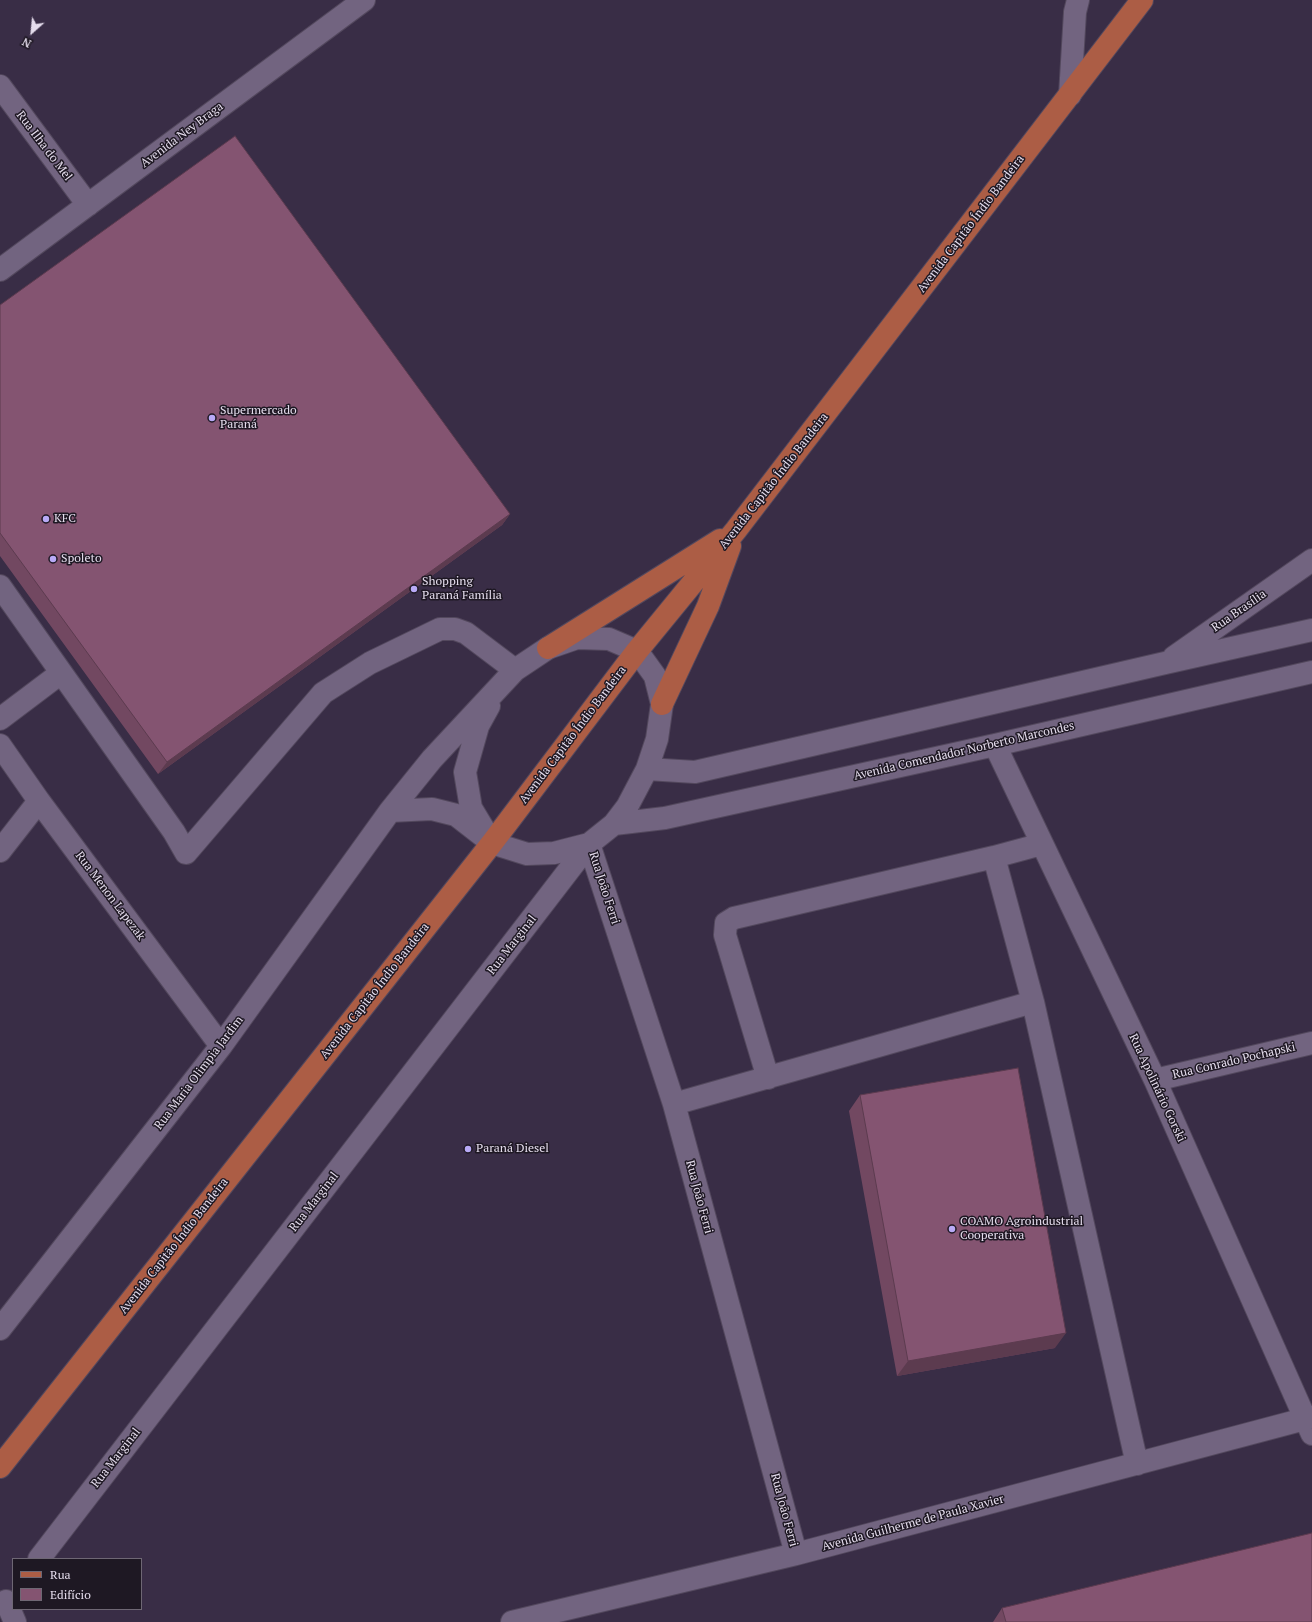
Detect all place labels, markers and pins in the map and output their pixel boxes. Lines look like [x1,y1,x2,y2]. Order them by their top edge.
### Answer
place label: Supermercado Paraná [220,404,297,432]
marker: Supermercado Paraná [207,413,217,423]
place label: KFC [54,512,76,526]
marker: KFC [41,514,51,524]
place label: Spoleto [61,552,102,566]
marker: Spoleto [48,554,58,564]
place label: Shopping Paraná Família [422,575,502,603]
marker: Shopping Paraná Família [409,584,419,594]
place label: Paraná Diesel [476,1142,549,1156]
marker: Paraná Diesel [463,1144,473,1154]
place label: COAMO Agroindustrial Cooperativa [960,1215,1083,1243]
marker: COAMO Agroindustrial Cooperativa [947,1224,957,1234]

